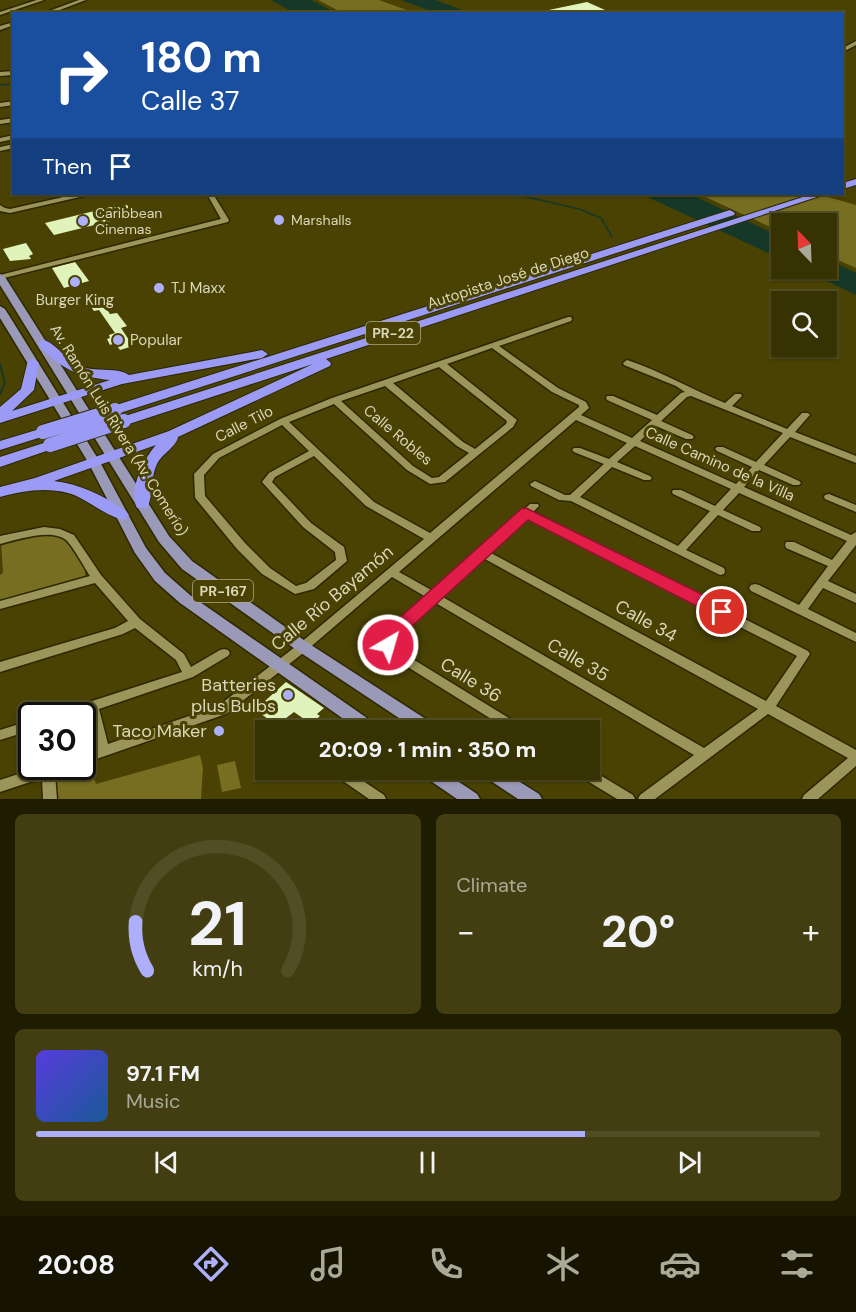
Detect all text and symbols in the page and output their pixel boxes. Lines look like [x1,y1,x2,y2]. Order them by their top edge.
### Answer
text: 180 m [141,30,262,85]
icon: right [42,36,120,114]
text: Calle 37 [141,83,240,118]
icon: arrive [104,150,137,183]
text: Then [42,152,92,181]
place label: Caribbean Cinemas [95,204,162,238]
place label: Marshalls [291,211,352,229]
marker: Marshalls [272,213,286,227]
north arrow [771,213,837,279]
map controls [771,213,837,357]
marker: Caribbean Cinemas [76,214,90,228]
street label: Autopista José de Diego [425,242,592,314]
marker: Burger King [68,275,82,289]
place label: TJ Maxx [171,278,226,298]
marker: TJ Maxx [152,281,166,295]
place label: Burger King [36,290,114,310]
button: search [771,291,837,357]
street label: Av. Ramón Luis Rivera (Av. Comerío) [45,320,193,540]
road number: PR-22 [366,322,420,344]
place label: Popular [130,330,183,350]
marker: Popular [111,333,125,347]
street label: Calle Robles [359,400,437,470]
street label: Calle Tilo [212,401,276,447]
street label: Calle Camino de la Villa [642,422,798,506]
street label: Calle Río Bayamón [266,540,398,656]
road number: PR-167 [193,580,253,602]
pin [696,586,747,637]
street label: Calle 34 [611,594,681,648]
icon: arrive [705,595,738,628]
position arrow [356,613,420,677]
street label: Calle 35 [543,633,613,687]
street label: Calle 36 [436,652,506,708]
place label: Batteries plus Bulbs [191,673,276,718]
marker: Batteries plus Bulbs [281,688,295,702]
speed limit sign: 30 [18,702,96,780]
place label: Taco Maker [112,719,207,743]
marker: Taco Maker [212,724,226,738]
text: 20:09 · 1 min · 350 m [319,735,536,764]
text: Climate [457,872,527,898]
text: 21 [188,883,247,964]
text: 20° [601,902,675,961]
text: − [457,910,475,953]
text: + [802,910,820,953]
text: km/h [192,955,243,983]
text: 97.1 FM [126,1059,200,1088]
text: Music [126,1088,181,1114]
icon: previous [150,1146,183,1179]
icon: pause [411,1146,444,1179]
icon: next [673,1146,706,1179]
icon: directions [190,1243,232,1285]
icon: music [307,1243,349,1285]
icon: phone [425,1243,467,1285]
icon: climate [542,1243,584,1285]
icon: car [659,1243,701,1285]
icon: filters [776,1243,818,1285]
text: 20:08 [38,1247,115,1282]

